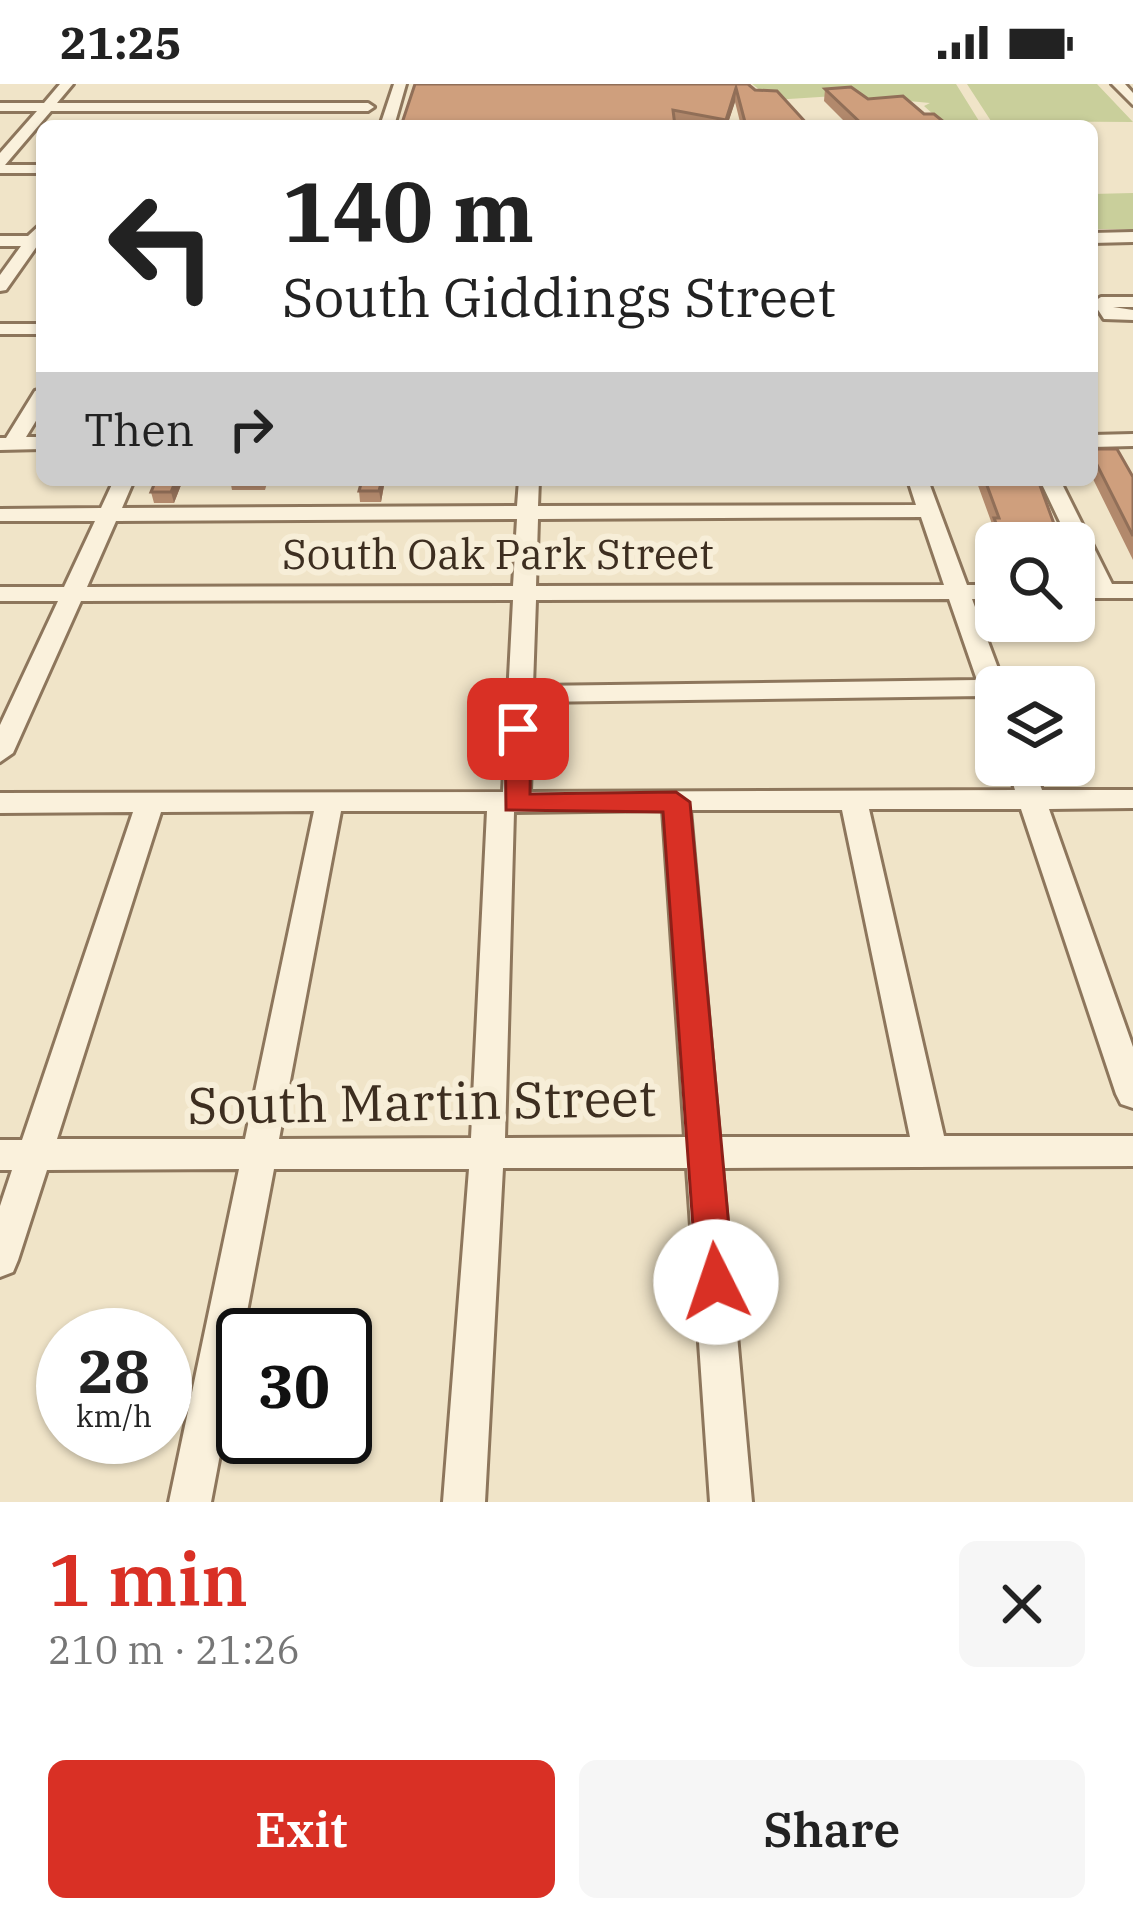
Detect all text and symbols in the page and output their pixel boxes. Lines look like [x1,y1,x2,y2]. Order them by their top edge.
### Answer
text: 21:25 [60,13,182,71]
text: 140 m [282,156,534,265]
icon: left [84,168,240,324]
text: South Giddings Street [282,262,836,332]
icon: right [218,396,284,462]
text: Then [84,400,194,458]
map controls [975,522,1095,786]
button: search [975,522,1095,642]
street label: South Oak Park Street [282,526,714,581]
button: layers [975,666,1095,786]
pin [467,678,569,780]
icon: arrive [485,696,551,762]
street label: South Martin Street [187,1064,657,1138]
position arrow [653,1219,779,1345]
speed limit sign: 30 [216,1308,372,1464]
text: 28 [78,1331,150,1410]
text: km/h [76,1396,152,1435]
text: 1 min [48,1532,248,1626]
button: close [959,1541,1085,1667]
text: 210 m · 21:26 [48,1624,300,1675]
button: Exit [48,1760,555,1898]
button: Share [579,1760,1085,1898]

